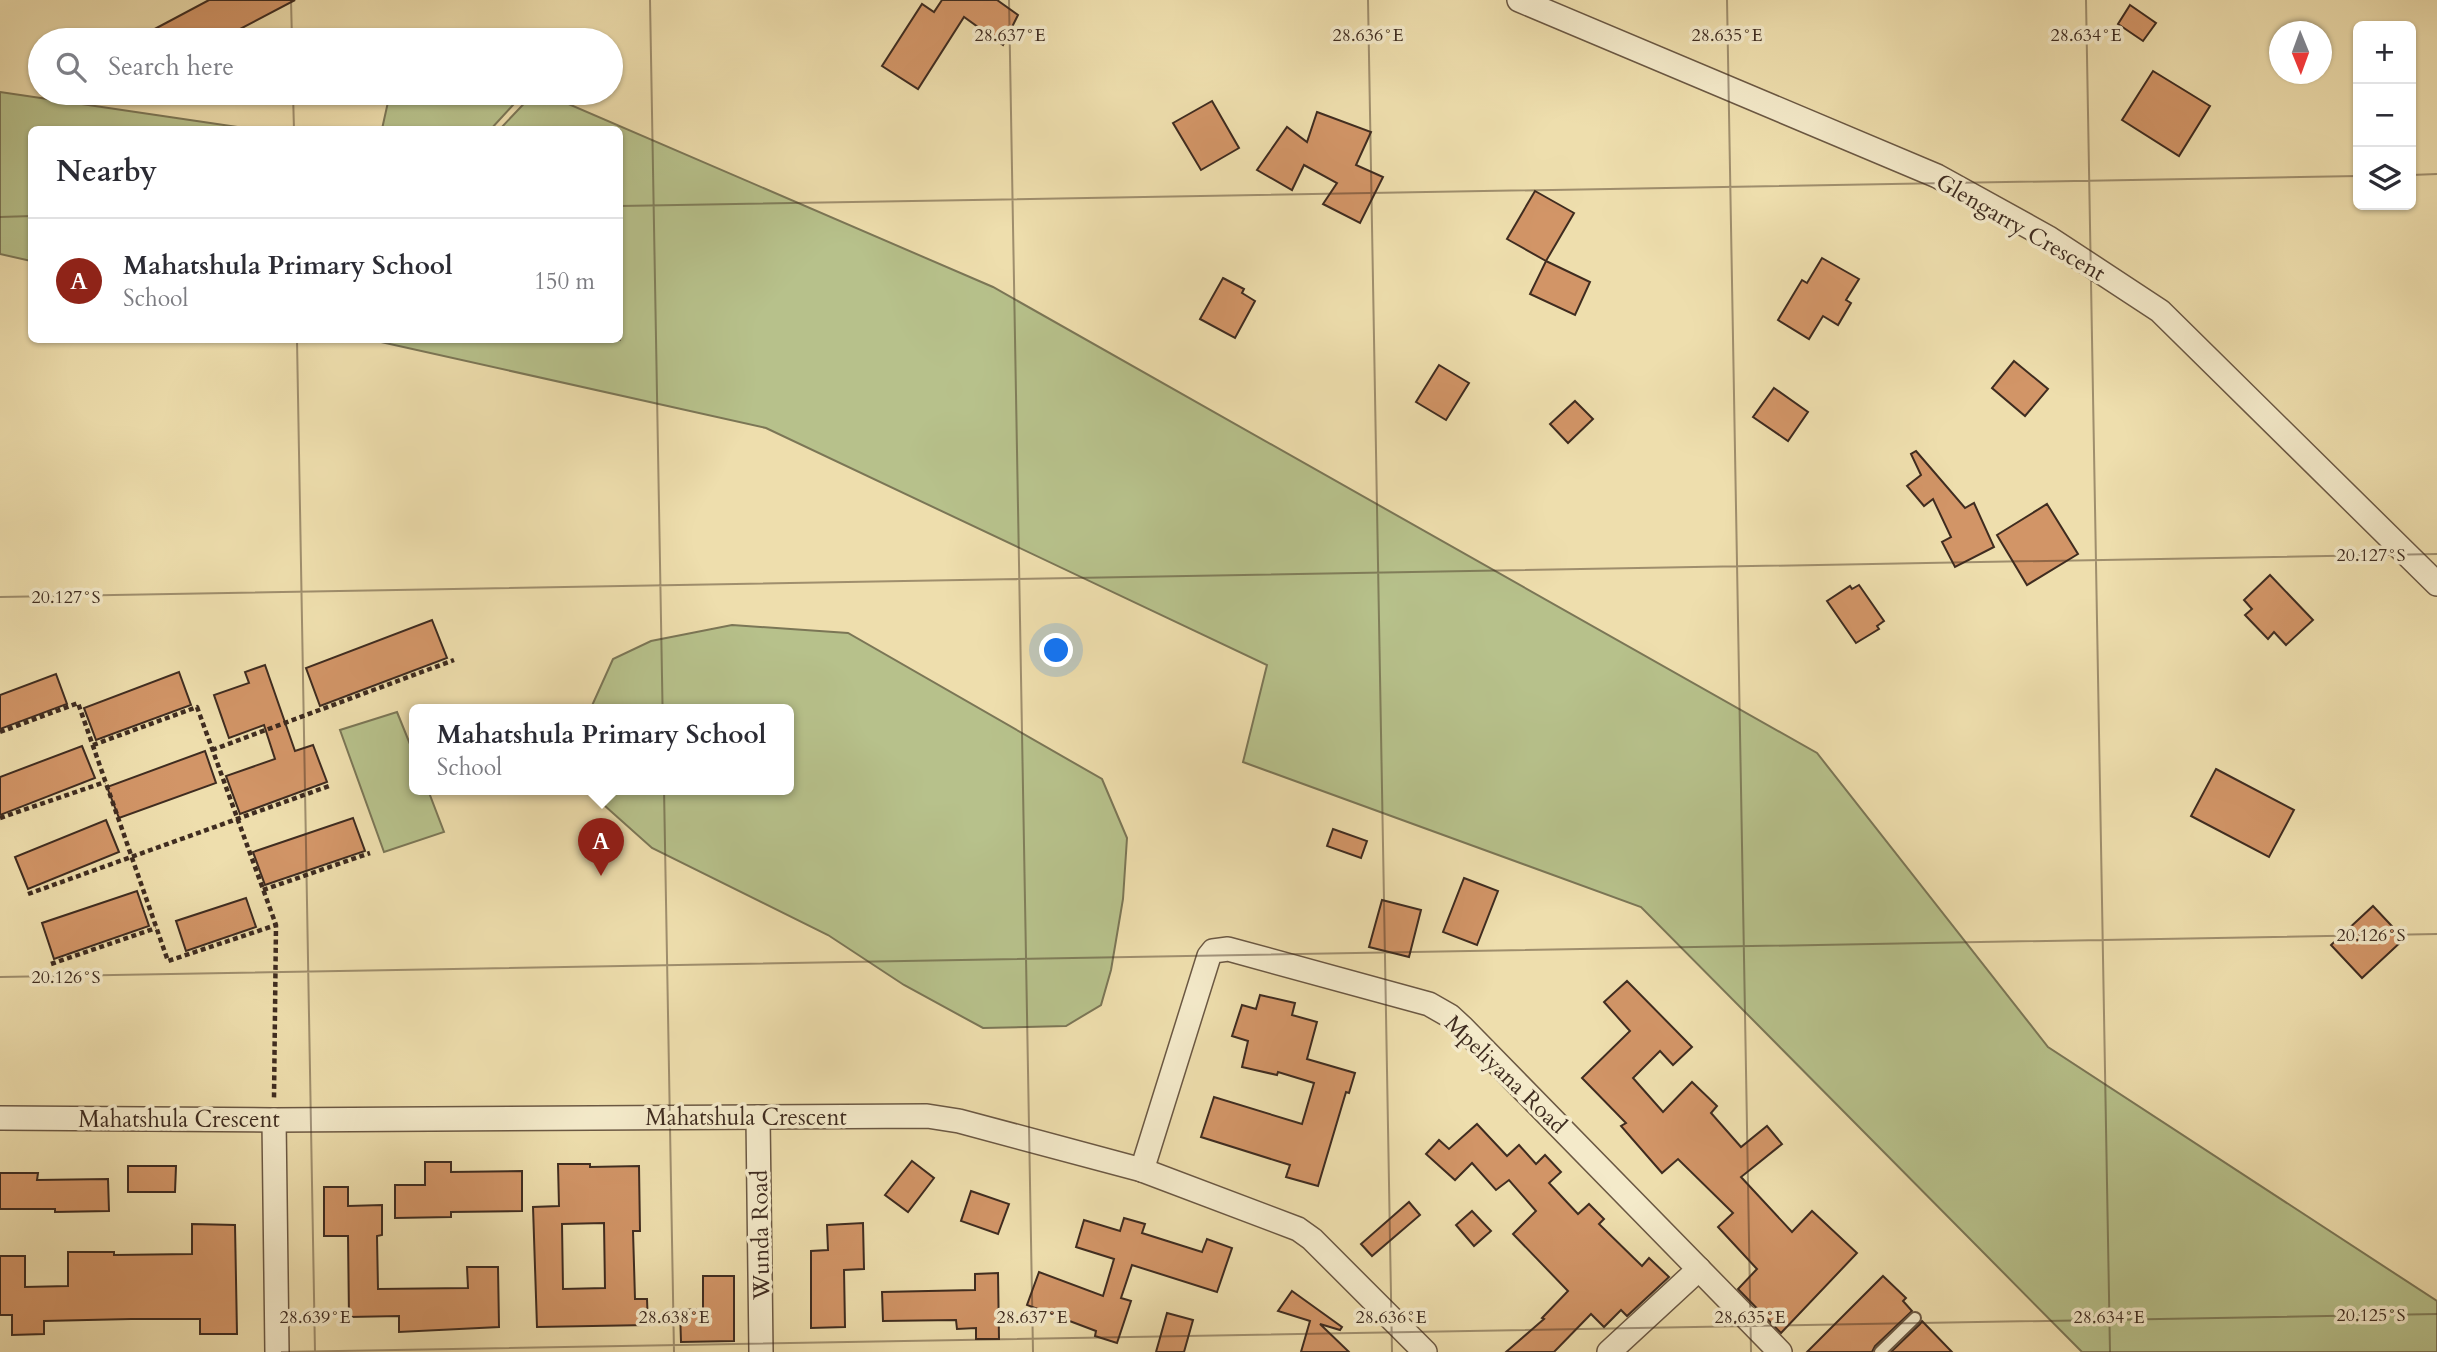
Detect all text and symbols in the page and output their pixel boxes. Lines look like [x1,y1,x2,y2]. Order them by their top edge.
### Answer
north arrow [2269,21,2332,84]
map controls [2353,21,2416,210]
button: + [2353,21,2416,84]
text: 28.637°E [975,23,1046,48]
text: 28.636°E [1333,23,1404,48]
text: 28.635°E [1692,23,1763,48]
text: 28.634°E [2051,23,2122,48]
search box [28,28,623,105]
icon: search [52,48,90,86]
text: Search here [108,49,234,84]
button: − [2353,84,2416,147]
button: layers [2353,147,2416,210]
text: Nearby [56,151,157,192]
street label: Glengarry Crescent [1930,166,2111,289]
text: Mahatshula Primary School [123,248,453,283]
text: A [70,266,88,297]
text: 150 m [534,266,595,297]
text: School [123,283,188,314]
text: 20.127°S [2337,543,2405,568]
text: 20.127°S [32,585,100,610]
your location [1039,633,1073,667]
popup [409,704,794,795]
text: Mahatshula Primary School [437,717,766,752]
text: School [437,752,502,783]
pin: A [578,818,624,876]
text: 20.126°S [2337,923,2405,948]
text: 20.126°S [32,965,100,990]
street label: Mpeliyana Road [1438,1008,1574,1141]
street label: Mahatshula Crescent [645,1102,847,1133]
street label: Mahatshula Crescent [78,1104,280,1135]
street label: Wunda Road [744,1169,777,1301]
text: 20.125°S [2337,1303,2405,1328]
text: 28.639°E [280,1305,351,1330]
text: 28.638°E [639,1305,710,1330]
text: 28.637°E [997,1305,1068,1330]
text: 28.636°E [1356,1305,1427,1330]
text: 28.635°E [1715,1305,1786,1330]
text: 28.634°E [2074,1305,2145,1330]

